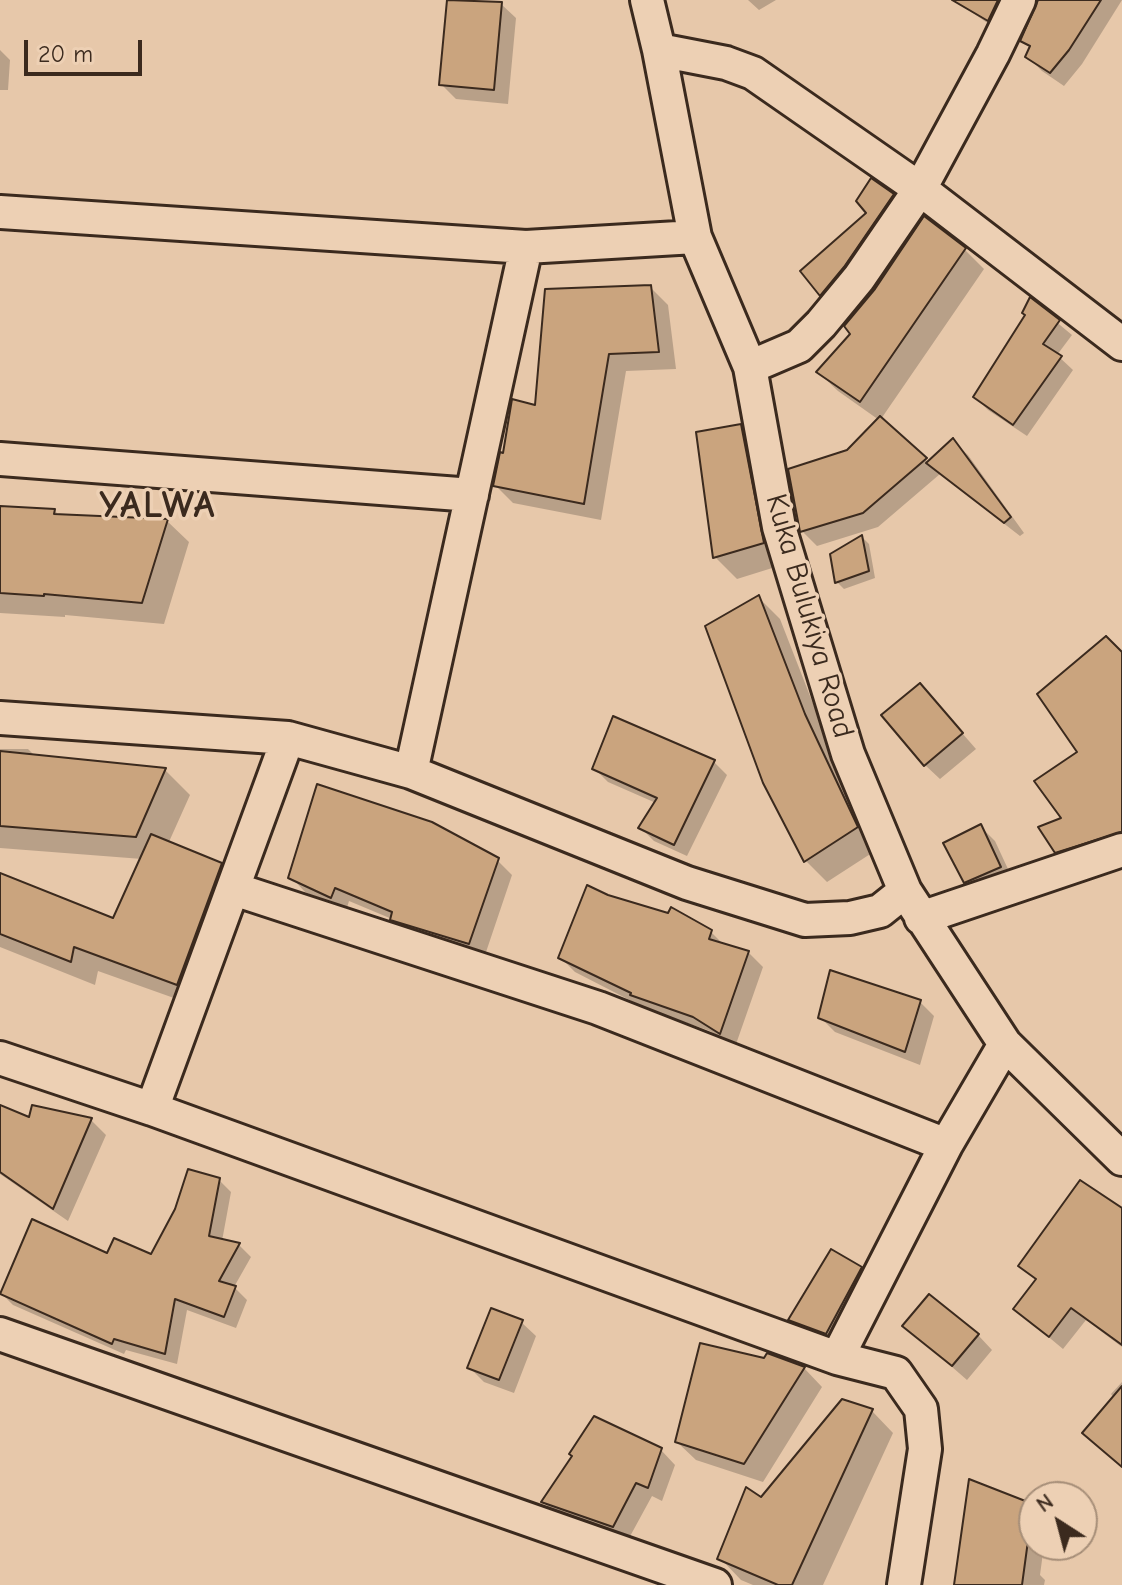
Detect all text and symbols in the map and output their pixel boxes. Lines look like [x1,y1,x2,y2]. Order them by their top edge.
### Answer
scale bar [28,24,146,74]
text: 20 m [38,40,93,68]
district label: YALWA [100,483,216,529]
street label: Kuka Bulukiya Road [757,490,861,742]
north arrow [1018,1481,1098,1561]
text: N [1032,1488,1059,1518]

